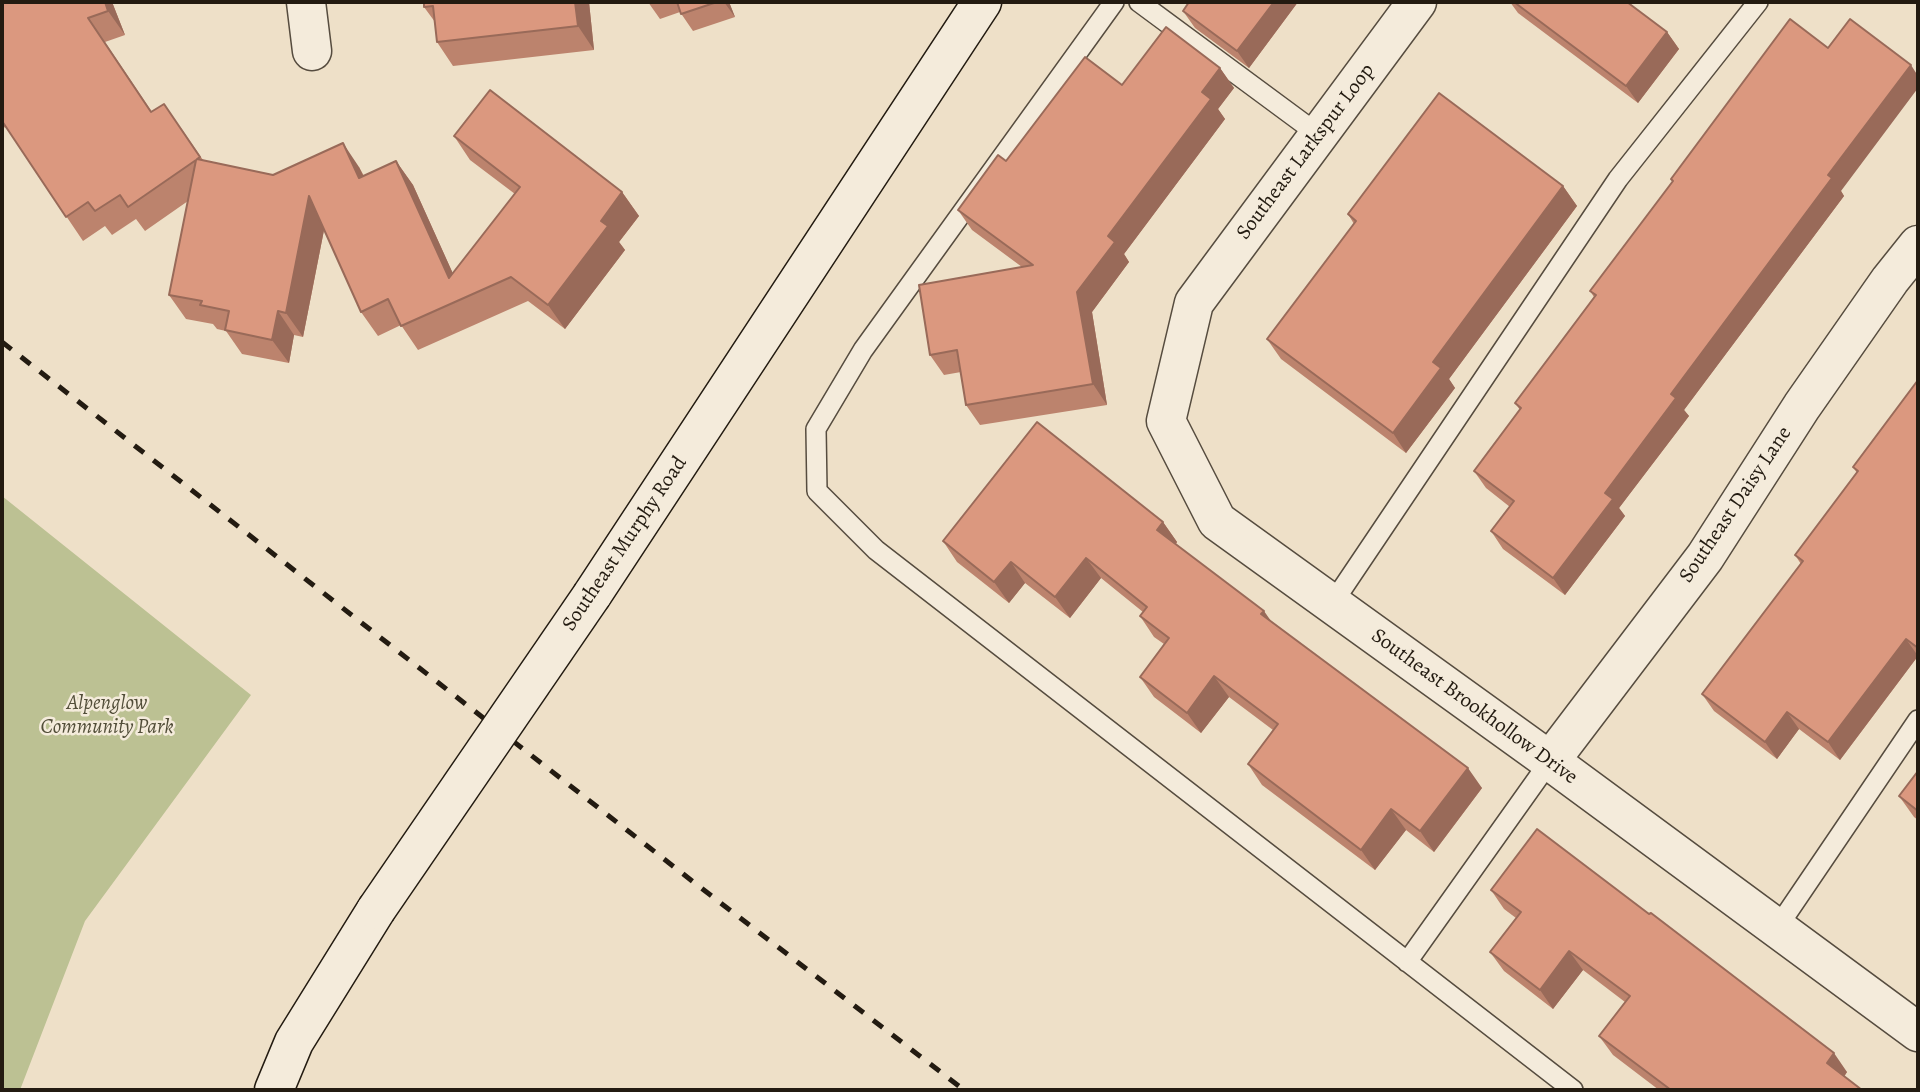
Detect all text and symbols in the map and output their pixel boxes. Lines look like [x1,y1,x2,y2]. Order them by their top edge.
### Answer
street label: Southeast Larkspur Loop [1232,59,1380,245]
street label: Southeast Daisy Lane [1674,422,1798,588]
street label: Southeast Murphy Road [557,452,693,636]
street label: Southeast Brookhollow Drive [1366,624,1582,790]
park label: Alpenglow Community Park [40,691,174,741]

